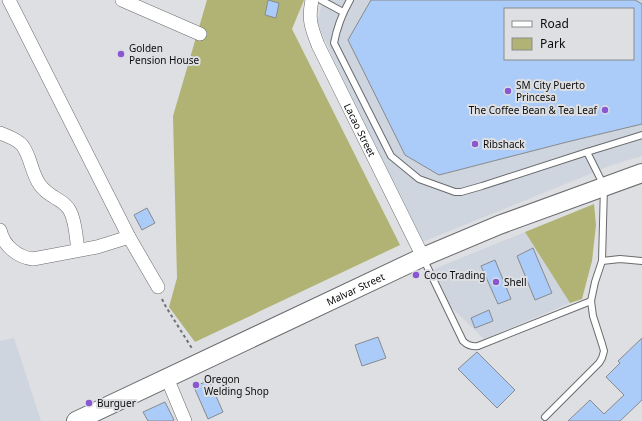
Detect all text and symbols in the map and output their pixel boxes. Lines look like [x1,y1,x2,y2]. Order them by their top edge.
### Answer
legend [504,8,634,60]
text: Road [540,15,569,32]
text: Park [540,35,566,52]
place label: Golden Pension House [129,41,199,67]
marker: Golden Pension House [116,49,126,59]
place label: SM City Puerto Princesa [516,78,585,104]
marker: SM City Puerto Princesa [503,86,513,96]
street label: Lacao Street [341,101,379,159]
place label: The Coffee Bean & Tea Leaf [469,103,598,117]
marker: The Coffee Bean & Tea Leaf [600,105,610,115]
place label: Ribshack [483,137,525,151]
marker: Ribshack [470,139,480,149]
place label: Coco Trading [424,268,485,282]
street label: Malvar Street [324,269,387,309]
marker: Coco Trading [411,270,421,280]
place label: Shell [504,275,526,289]
marker: Shell [491,277,501,287]
place label: Oregon Welding Shop [204,372,269,398]
marker: Oregon Welding Shop [191,380,201,390]
place label: Burguer [97,396,136,410]
marker: Burguer [84,398,94,408]

